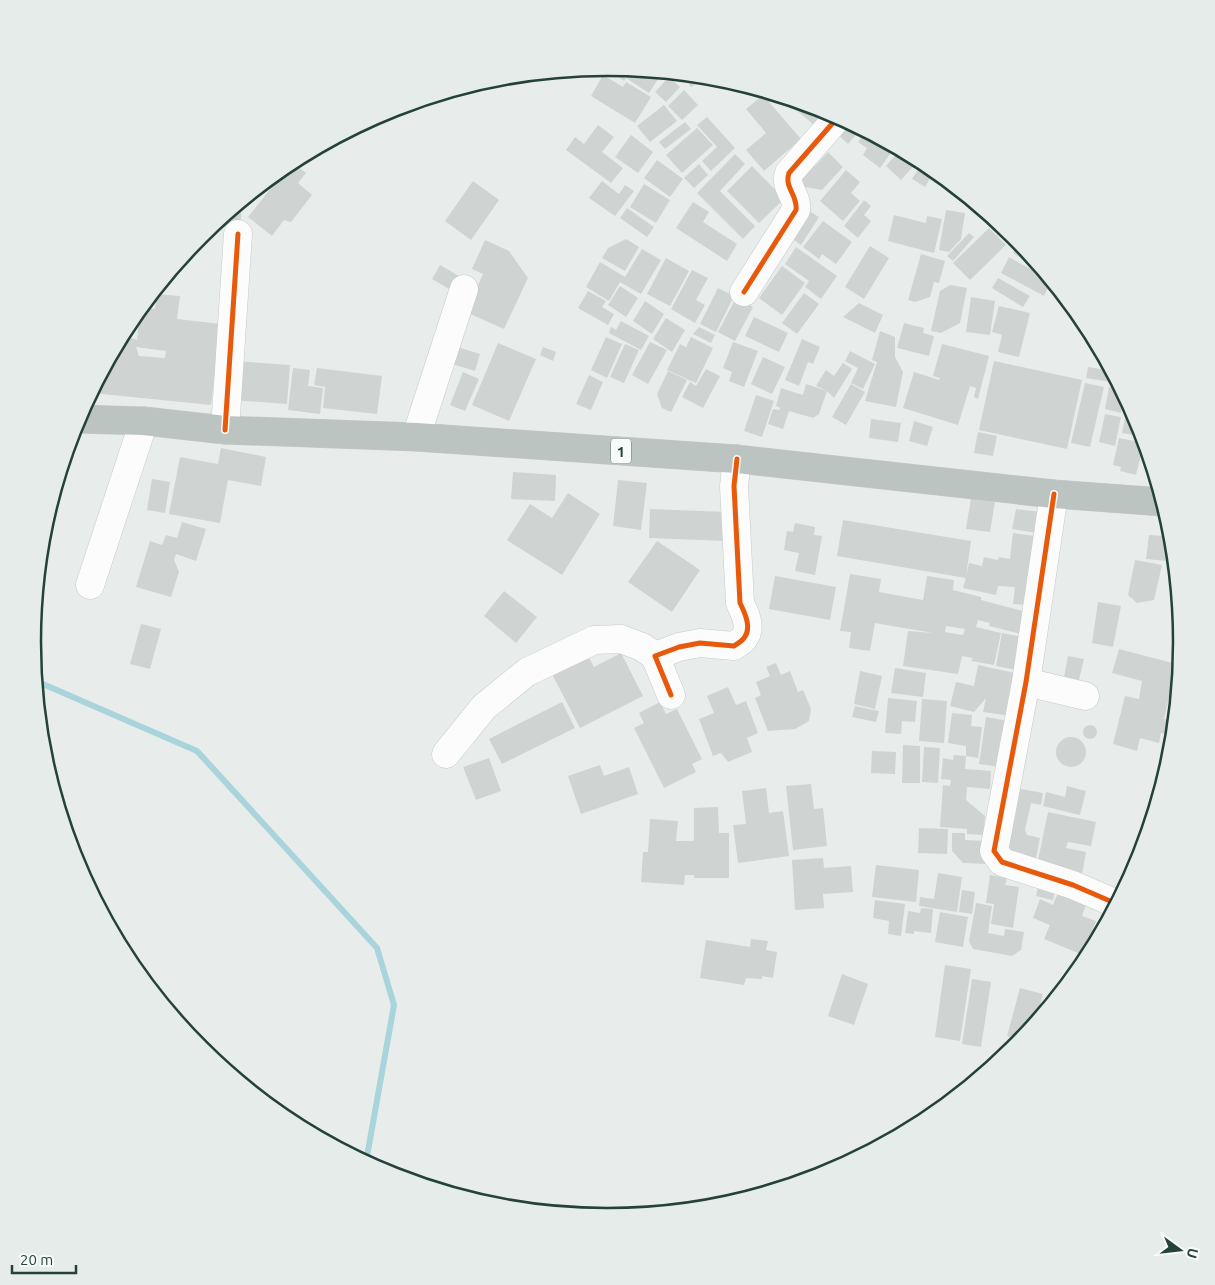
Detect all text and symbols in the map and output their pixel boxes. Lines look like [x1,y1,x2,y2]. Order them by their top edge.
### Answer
road number: 1 [611,438,631,464]
north arrow [1155,1225,1205,1275]
scale bar [12,1242,76,1274]
text: U [1184,1247,1202,1260]
text: 20 m [20,1251,53,1268]

